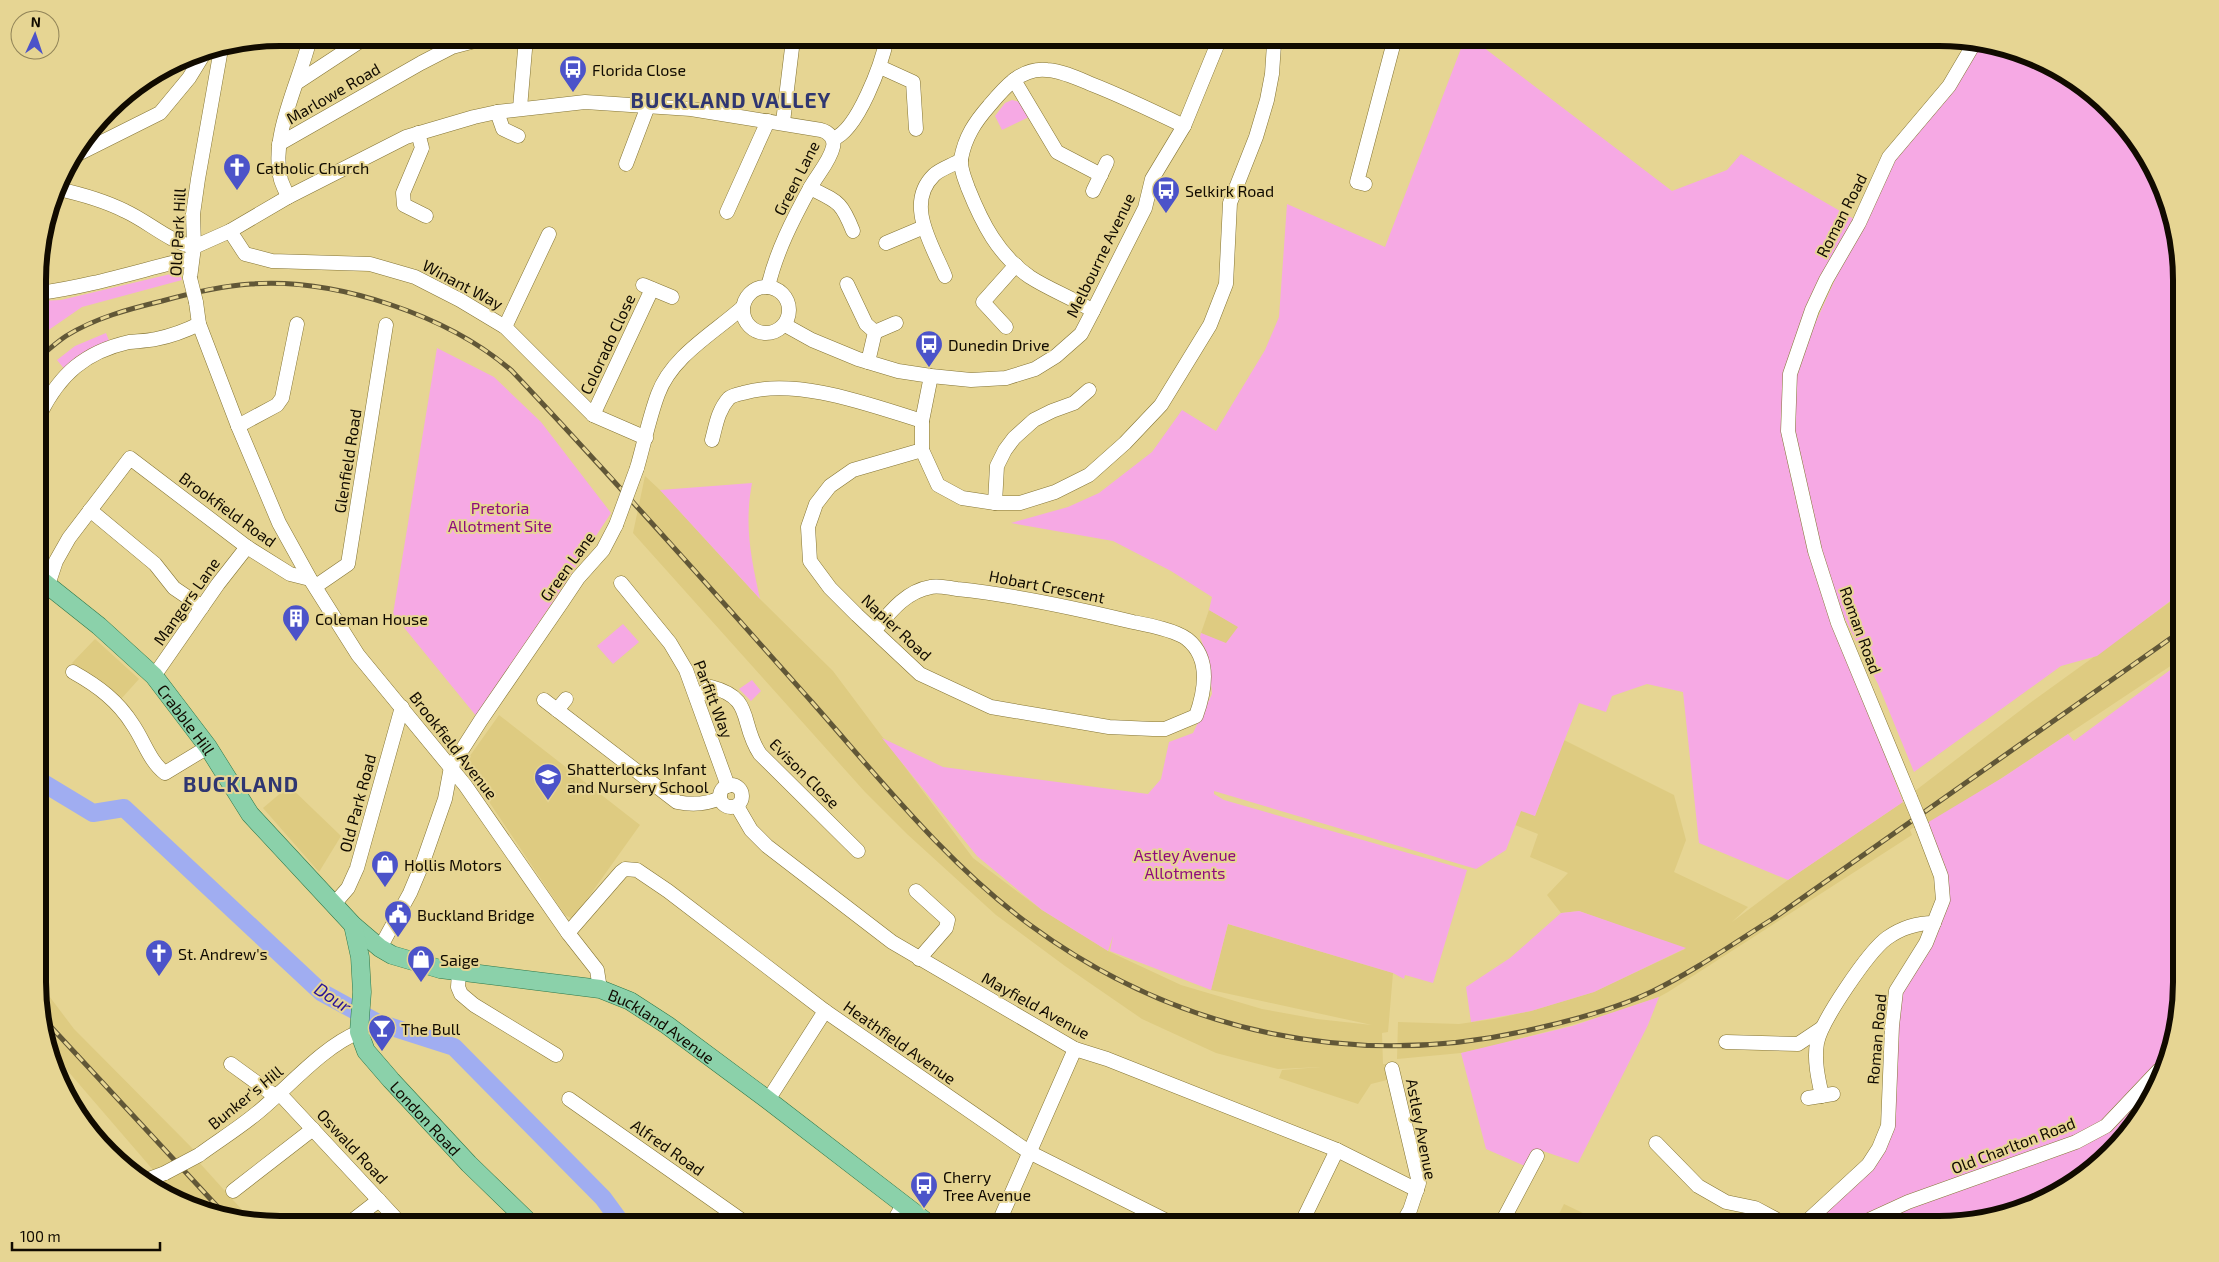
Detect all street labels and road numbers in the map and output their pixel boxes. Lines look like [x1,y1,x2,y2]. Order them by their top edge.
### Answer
street label: Marlowe Road [283,58,383,128]
street label: Green Lane [769,138,823,218]
street label: Roman Road [1812,170,1870,260]
street label: Old Park Hill [165,187,189,277]
street label: Melbourne Avenue [1062,190,1138,320]
street label: Winant Way [420,255,507,313]
street label: Colorado Close [575,291,639,397]
street label: Glenfield Road [329,408,365,514]
street label: Brookfield Road [176,467,280,551]
street label: Green Lane [535,528,599,604]
street label: Mangers Lane [149,554,223,648]
street label: Hobart Crescent [988,565,1106,607]
street label: Roman Road [1836,584,1886,676]
street label: Napier Road [858,590,936,664]
street label: Parfitt Way [690,657,738,741]
street label: Crabble Hill [154,680,220,758]
street label: Brookfield Avenue [406,687,502,803]
street label: Evison Close [766,734,844,812]
street label: Old Park Road [335,752,379,854]
street label: Mayfield Avenue [979,968,1093,1042]
street label: Buckland Avenue [606,984,719,1067]
street label: Roman Road [1863,993,1889,1085]
street label: Heathfield Avenue [840,996,960,1088]
street label: Bunker's Hill [204,1061,286,1133]
street label: London Road [387,1077,465,1159]
street label: Astley Avenue [1403,1077,1441,1181]
street label: Oswald Road [314,1105,392,1187]
street label: Old Charlton Road [1948,1113,2078,1177]
street label: Alfred Road [628,1115,708,1179]

